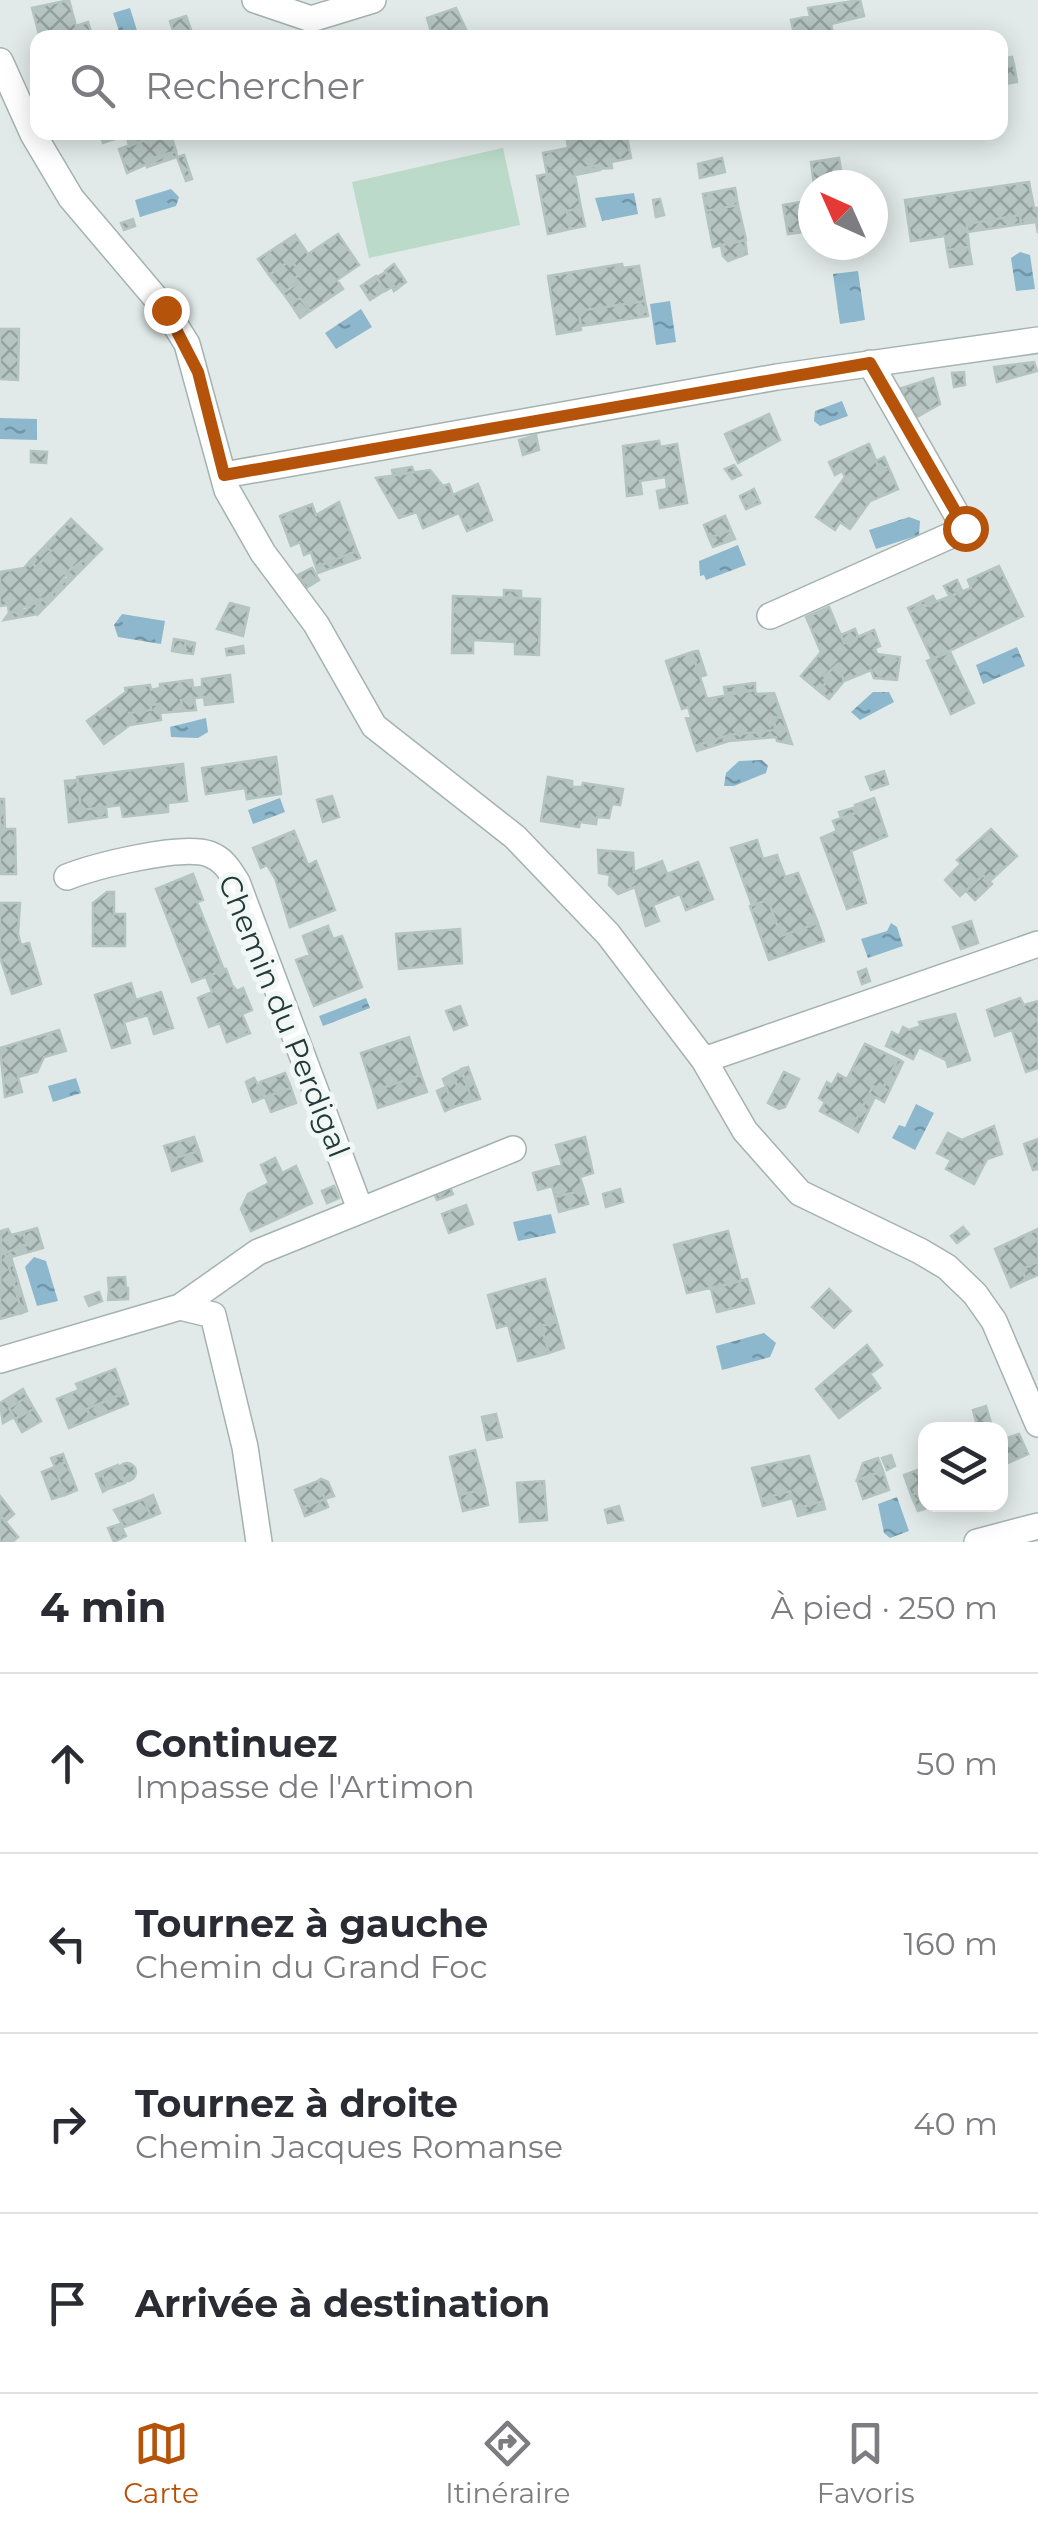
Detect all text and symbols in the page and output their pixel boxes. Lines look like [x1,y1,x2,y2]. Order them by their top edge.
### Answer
search box [30,30,1008,140]
icon: search [65,58,120,113]
text: Rechercher [145,62,365,109]
north arrow [798,170,888,260]
route end [144,288,190,334]
route start [943,506,989,552]
street label: Chemin du Perdigal [210,869,358,1163]
map controls [918,1422,1008,1512]
button: layers [918,1422,1008,1512]
text: 4 min [40,1581,167,1633]
text: À pied · 250 m [771,1588,998,1627]
text: Continuez [135,1720,338,1767]
icon: ahead [40,1736,95,1791]
text: 50 m [916,1744,998,1783]
text: Impasse de l'Artimon [135,1767,475,1806]
text: Tournez à gauche [135,1900,488,1947]
icon: left [40,1916,95,1971]
text: 160 m [903,1924,998,1963]
text: Chemin du Grand Foc [135,1947,487,1986]
text: Tournez à droite [135,2080,458,2127]
icon: right [40,2096,95,2151]
text: 40 m [913,2104,998,2143]
text: Chemin Jacques Romanse [135,2127,563,2166]
icon: arrive [40,2276,95,2331]
text: Arrivée à destination [135,2280,550,2327]
tab: Carte [123,2416,199,2510]
tab: Itinéraire [445,2416,570,2510]
tab: Favoris [817,2416,915,2510]

